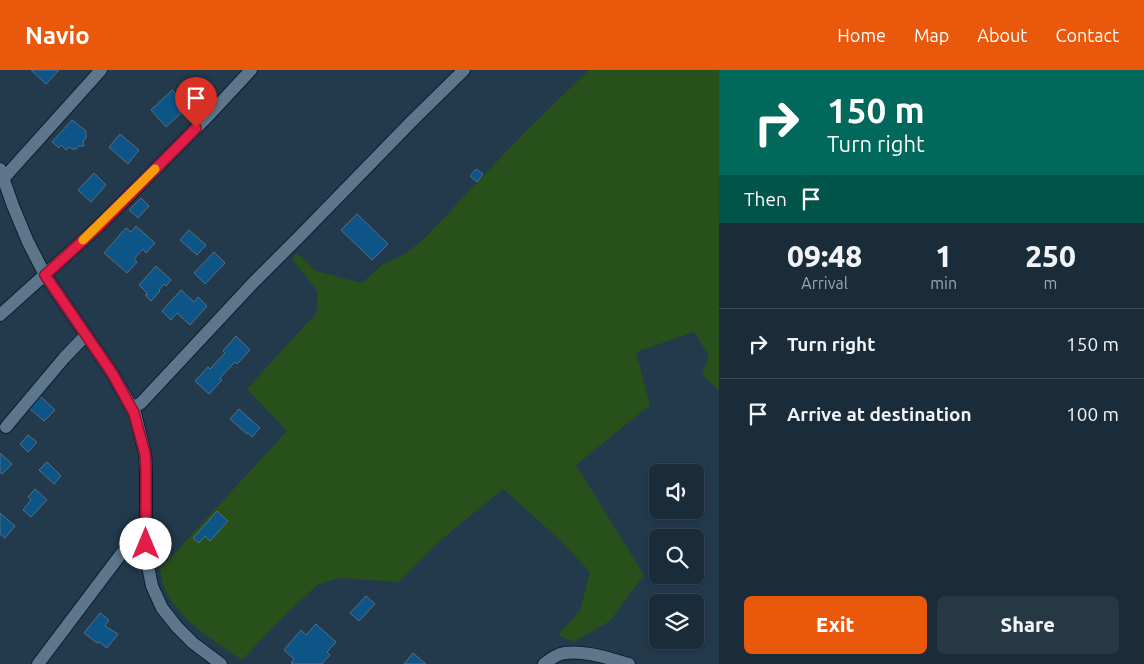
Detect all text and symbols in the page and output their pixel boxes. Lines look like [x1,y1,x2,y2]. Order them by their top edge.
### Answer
text: Navio [25,22,90,49]
text: Home [837,25,886,45]
text: Map [914,25,949,45]
text: About [977,25,1027,45]
text: Contact [1055,25,1119,45]
pin [175,77,217,128]
icon: arrive [182,84,210,112]
icon: right [744,90,809,155]
text: 150 m [827,90,925,130]
text: Turn right [827,131,925,156]
icon: arrive [797,185,825,213]
text: Then [744,188,787,210]
text: 09:48 [787,239,862,273]
text: 1 [935,239,952,273]
text: 250 [1025,239,1076,273]
text: Arrival [801,274,848,292]
text: min [930,274,957,292]
text: m [1044,274,1057,292]
icon: right [744,330,772,358]
text: Turn right [787,333,875,355]
text: 150 m [1066,333,1119,355]
icon: arrive [744,400,772,428]
text: Arrive at destination [787,403,972,425]
text: 100 m [1066,403,1119,425]
map controls [649,464,704,649]
button: sound [649,464,704,519]
position arrow [119,517,171,569]
button: search [649,529,704,584]
button: layers [649,594,704,649]
button: Exit [744,596,927,654]
button: Share [937,596,1119,654]

